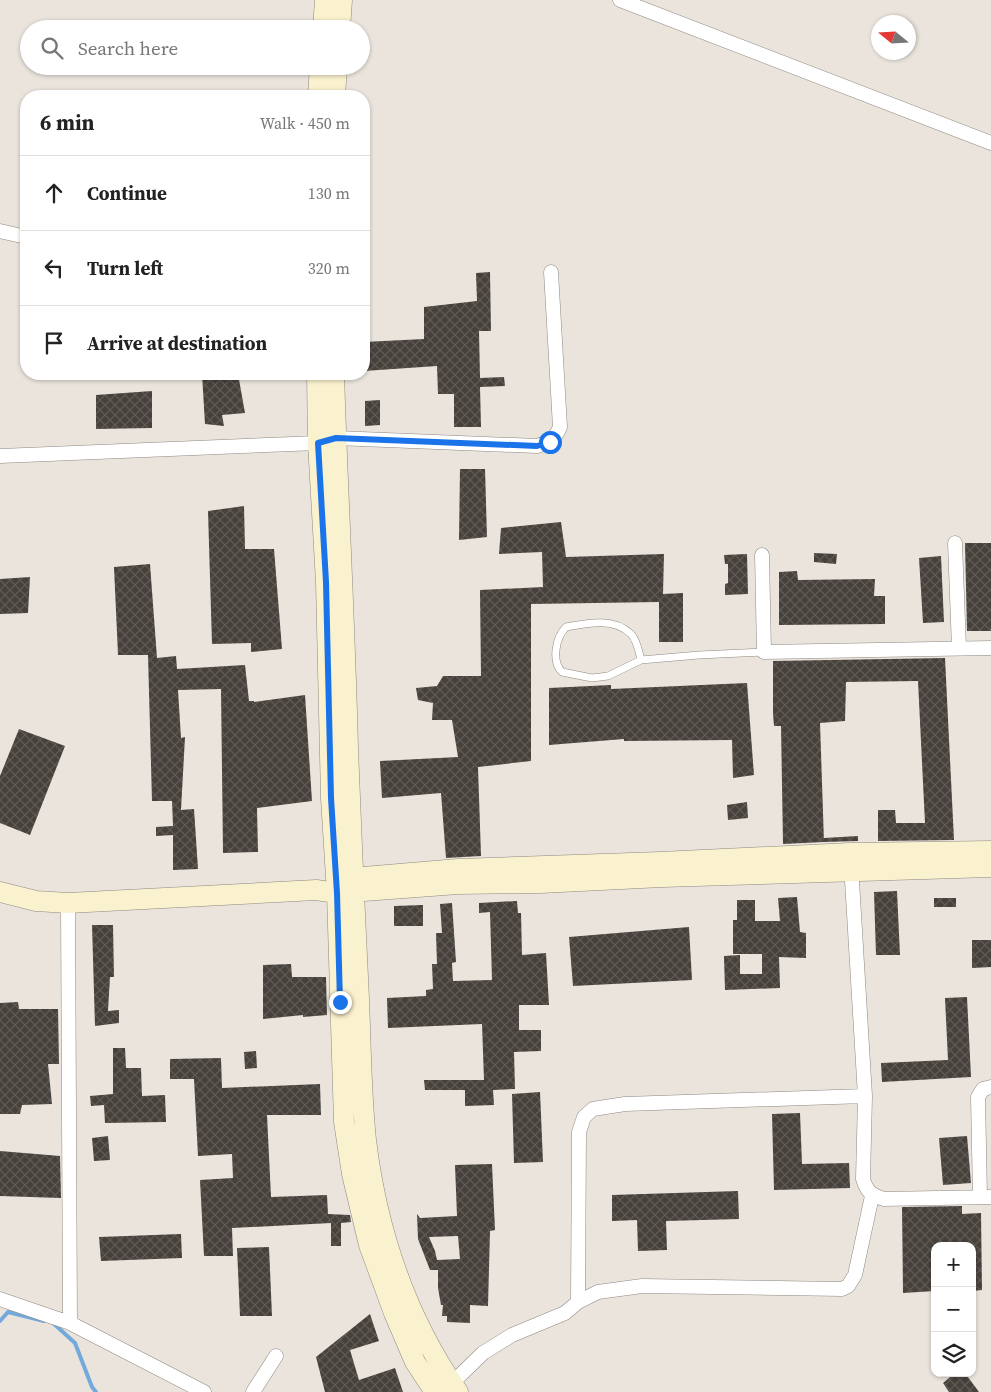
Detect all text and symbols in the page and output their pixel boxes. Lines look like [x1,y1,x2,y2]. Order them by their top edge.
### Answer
north arrow [871,15,916,60]
search box [20,20,370,75]
icon: search [38,34,66,62]
text: Search here [78,35,178,61]
text: 6 min [40,108,95,137]
text: Walk · 450 m [260,112,350,134]
icon: ahead [40,179,68,207]
text: Continue [87,180,167,206]
text: 130 m [308,182,350,204]
icon: left [40,254,68,282]
text: Turn left [87,255,163,281]
text: 320 m [308,257,350,279]
icon: arrive [40,329,68,357]
text: Arrive at destination [87,330,267,356]
route start [539,431,562,454]
route end [329,991,352,1014]
map controls [931,1242,976,1377]
button: + [931,1242,976,1287]
button: − [931,1287,976,1332]
button: layers [931,1332,976,1377]

